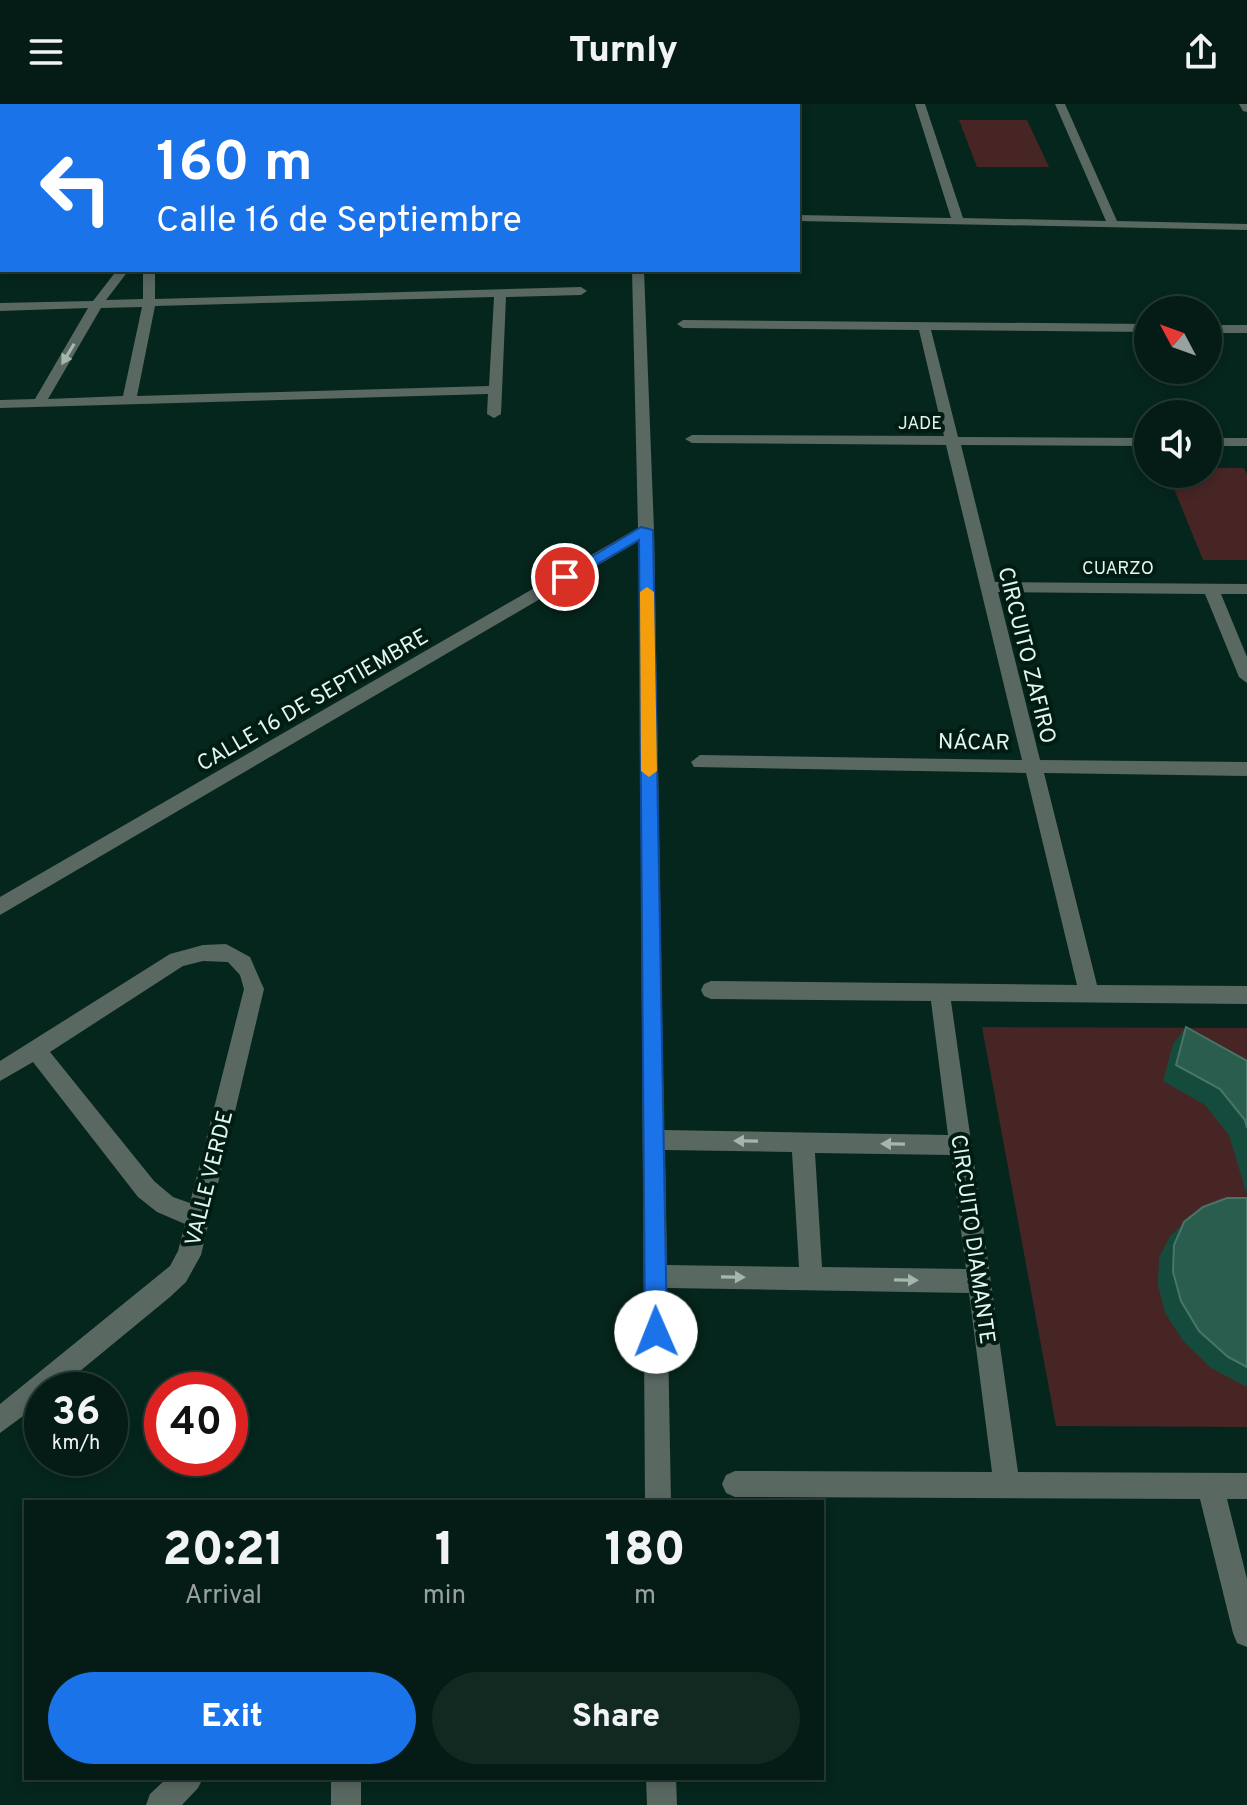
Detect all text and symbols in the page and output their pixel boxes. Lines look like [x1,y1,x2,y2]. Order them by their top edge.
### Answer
text: Turnly [569,29,678,75]
icon: menu [24,30,68,74]
icon: share [1179,30,1223,74]
text: 160 m [156,130,313,200]
icon: left [24,136,128,240]
text: Calle 16 de Septiembre [156,199,522,245]
north arrow [1134,296,1222,384]
map controls [1134,296,1222,488]
one-way arrow [61,342,75,365]
button: sound [1134,400,1222,488]
street label: JADE [898,413,942,436]
pin [531,543,599,611]
icon: arrive [543,555,587,599]
street label: CUARZO [1082,558,1154,581]
street label: CIRCUITO ZAFIRO [991,564,1061,747]
street label: CALLE 16 DE SEPTIEMBRE [193,624,434,778]
street label: NÁCAR [938,727,1010,758]
street label: VALLE VERDE [181,1108,240,1249]
street label: CIRCUITO DIAMANTE [943,1133,1000,1346]
one-way arrow [733,1135,758,1148]
one-way arrow [880,1138,905,1150]
one-way arrow [721,1271,746,1283]
one-way arrow [894,1274,919,1286]
position arrow [614,1290,698,1374]
speed limit sign: 40 [144,1372,248,1476]
text: 36 [52,1389,100,1439]
text: km/h [52,1431,100,1457]
text: 20:21 [162,1522,284,1582]
text: 1 [435,1522,454,1582]
text: 180 [604,1522,686,1582]
text: Arrival [185,1580,262,1613]
text: min [423,1580,466,1613]
text: m [634,1580,656,1613]
button: Exit [48,1672,416,1764]
button: Share [432,1672,800,1764]

